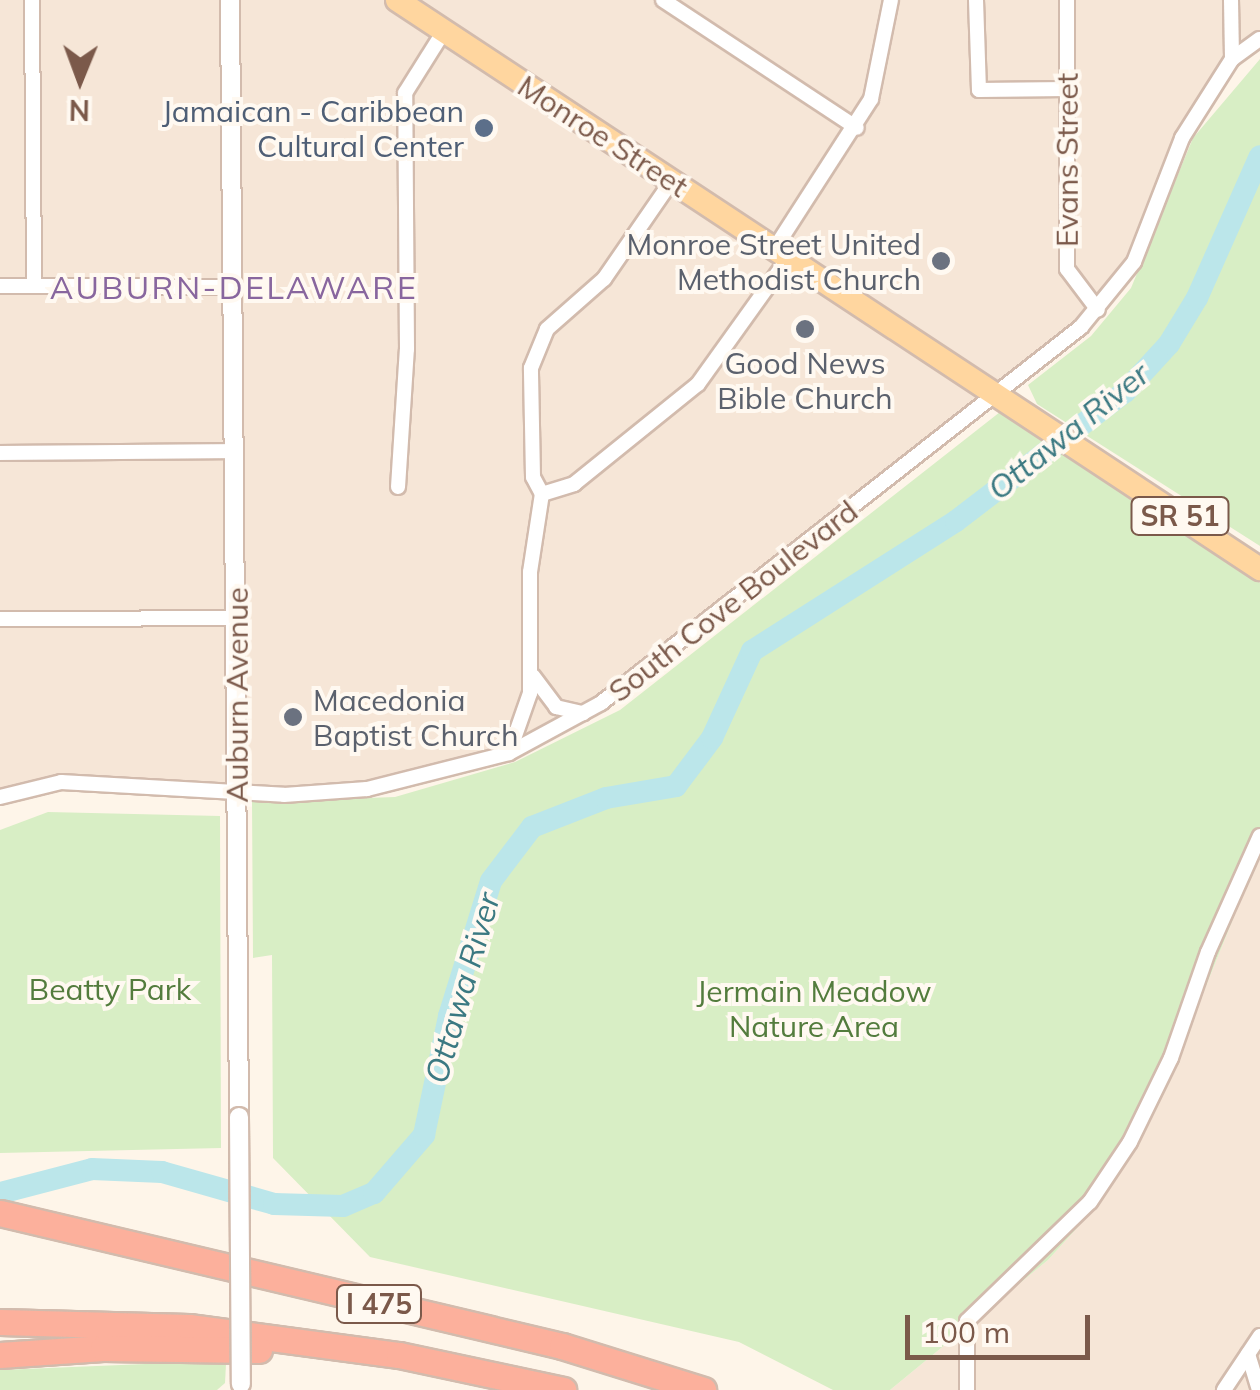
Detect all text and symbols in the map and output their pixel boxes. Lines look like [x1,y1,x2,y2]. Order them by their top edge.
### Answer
north arrow [30,30,130,130]
street label: Monroe Street [511,68,695,204]
street label: Evans Street [1049,73,1085,247]
text: N [69,93,90,128]
place label: Jamaican - Caribbean Cultural Center [162,93,464,164]
marker: Jamaican - Caribbean Cultural Center [473,117,495,139]
place label: Monroe Street United Methodist Church [626,226,921,296]
marker: Monroe Street United Methodist Church [930,250,952,272]
district label: AUBURN-DELAWARE [50,268,418,306]
marker: Good News Bible Church [794,318,816,340]
place label: Good News Bible Church [717,345,893,416]
water label: Ottawa River [980,354,1156,508]
street label: South Cove Boulevard [601,493,865,709]
road number: SR 51 [1130,493,1230,539]
street label: Auburn Avenue [219,587,255,803]
place label: Macedonia Baptist Church [313,682,518,752]
marker: Macedonia Baptist Church [282,706,304,728]
water label: Ottawa River [416,888,508,1088]
park label: Beatty Park [29,971,191,1007]
park label: Jermain Meadow Nature Area [696,973,932,1044]
road number: I 475 [334,1281,424,1327]
scale bar [910,1295,1095,1357]
text: 100 m [922,1313,1010,1351]

